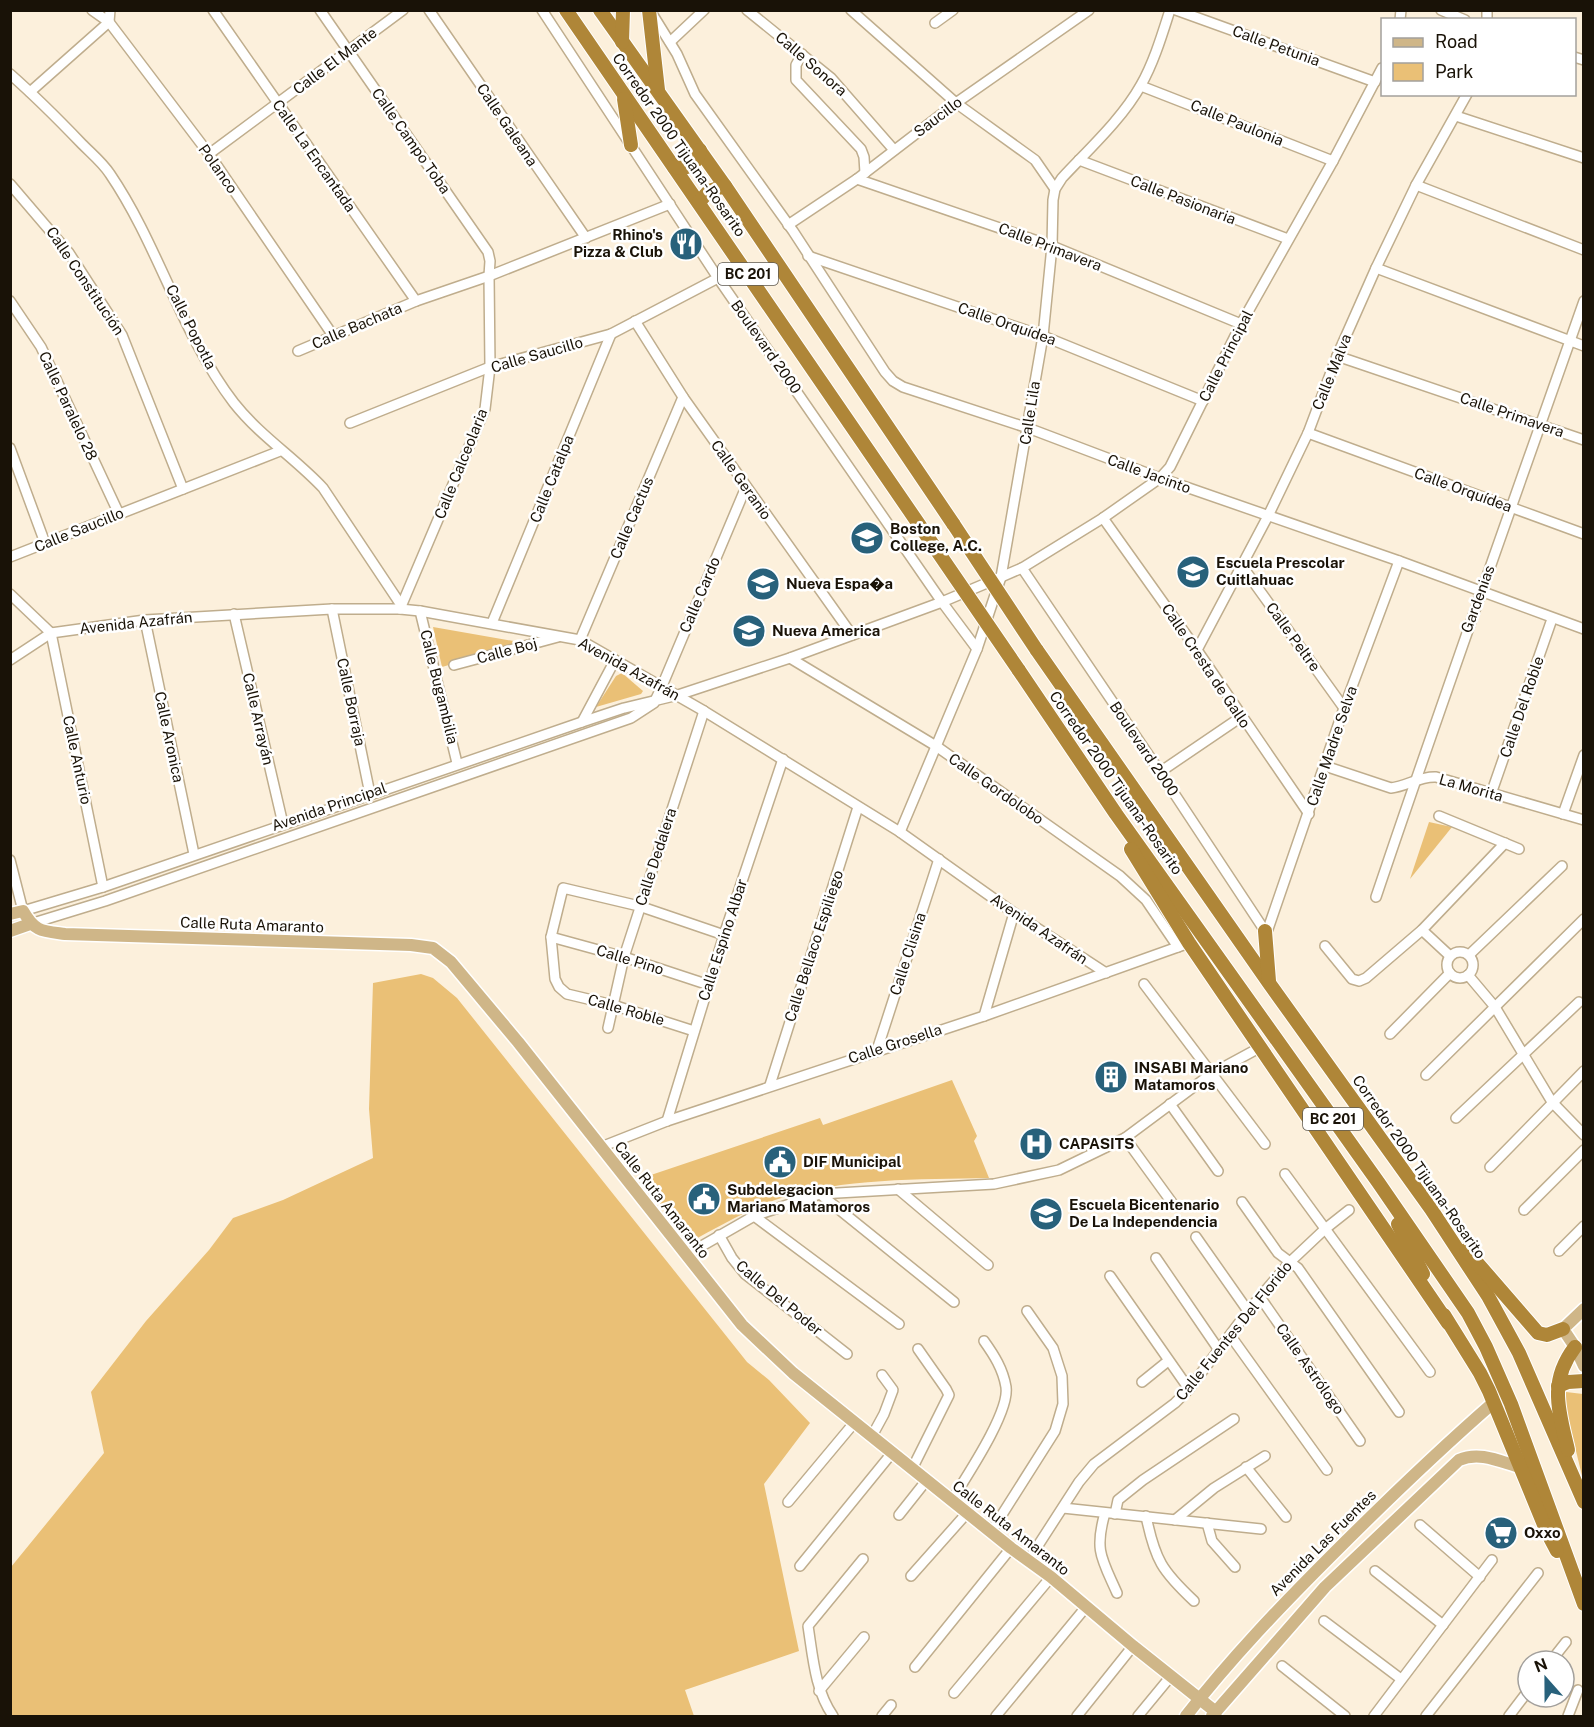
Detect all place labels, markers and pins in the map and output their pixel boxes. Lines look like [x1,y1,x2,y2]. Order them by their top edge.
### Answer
place label: Rhino's Pizza & Club [573,226,663,260]
restaurant icon: Rhino's Pizza & Club [668,226,704,262]
school or university icon: Boston College, A.C. [849,520,885,556]
place label: Boston College, A.C. [890,520,982,554]
school or university icon: Escuela Prescolar Cuitlahuac [1175,554,1211,590]
place label: Escuela Prescolar Cuitlahuac [1216,554,1345,588]
school or university icon: Nueva Espa�a [745,566,781,602]
place label: Nueva Espa�a [786,575,893,592]
school or university icon: Nueva America [731,613,767,649]
place label: Nueva America [772,622,880,639]
building icon: INSABI Mariano Matamoros [1093,1059,1129,1095]
place label: INSABI Mariano Matamoros [1134,1059,1249,1093]
hospital icon: CAPASITS [1018,1126,1054,1162]
place label: CAPASITS [1059,1135,1134,1152]
public building icon: DIF Municipal [762,1144,798,1180]
place label: DIF Municipal [803,1153,901,1170]
public building icon: Subdelegacion Mariano Matamoros [686,1181,722,1217]
place label: Subdelegacion Mariano Matamoros [727,1181,870,1215]
school or university icon: Escuela Bicentenario De La Independencia [1028,1196,1064,1232]
place label: Escuela Bicentenario De La Independencia [1069,1196,1220,1230]
supermarket icon: Oxxo [1483,1515,1519,1551]
place label: Oxxo [1524,1524,1561,1541]

